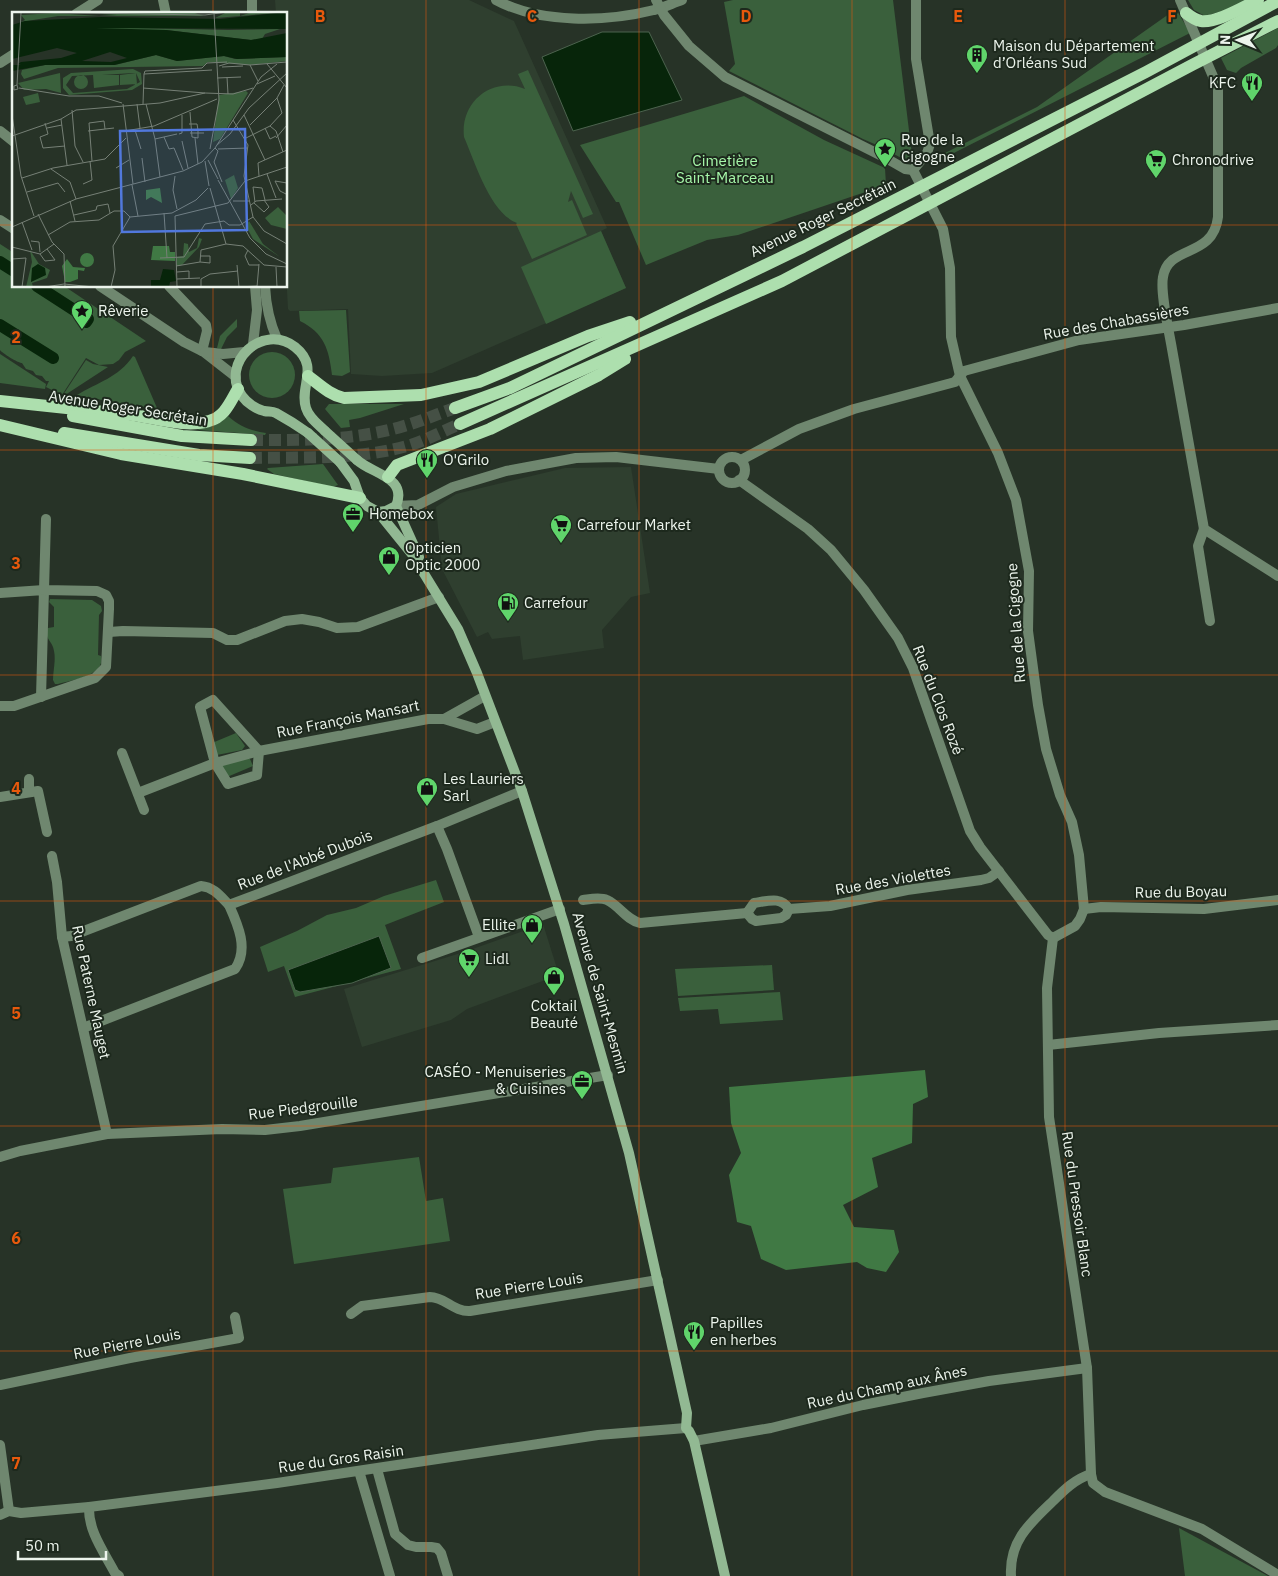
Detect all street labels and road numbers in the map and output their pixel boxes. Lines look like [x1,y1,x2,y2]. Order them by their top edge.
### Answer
street label: Avenue Roger Secrétain [747,174,899,261]
street label: Rue des Chabassières [1042,299,1190,344]
street label: Avenue Roger Secrétain [47,386,209,429]
street label: Rue de la Cigogne [1002,563,1029,684]
street label: Rue du Clos Rozé [909,642,968,757]
street label: Rue François Mansart [275,695,421,742]
street label: Rue de l'Abbé Dubois [235,825,375,894]
street label: Rue des Violettes [834,860,952,899]
street label: Rue du Boyau [1135,881,1227,902]
street label: Avenue de Saint-Mesmin [568,910,633,1076]
street label: Rue Paterne Mauget [68,923,115,1060]
street label: Rue Piedgrouille [247,1091,359,1124]
street label: Rue du Pressoir Blanc [1058,1130,1097,1278]
street label: Rue Pierre Louis [474,1268,584,1303]
street label: Rue Pierre Louis [72,1324,182,1363]
street label: Rue du Champ aux Ânes [805,1360,969,1413]
street label: Rue du Gros Raisin [277,1440,405,1477]

